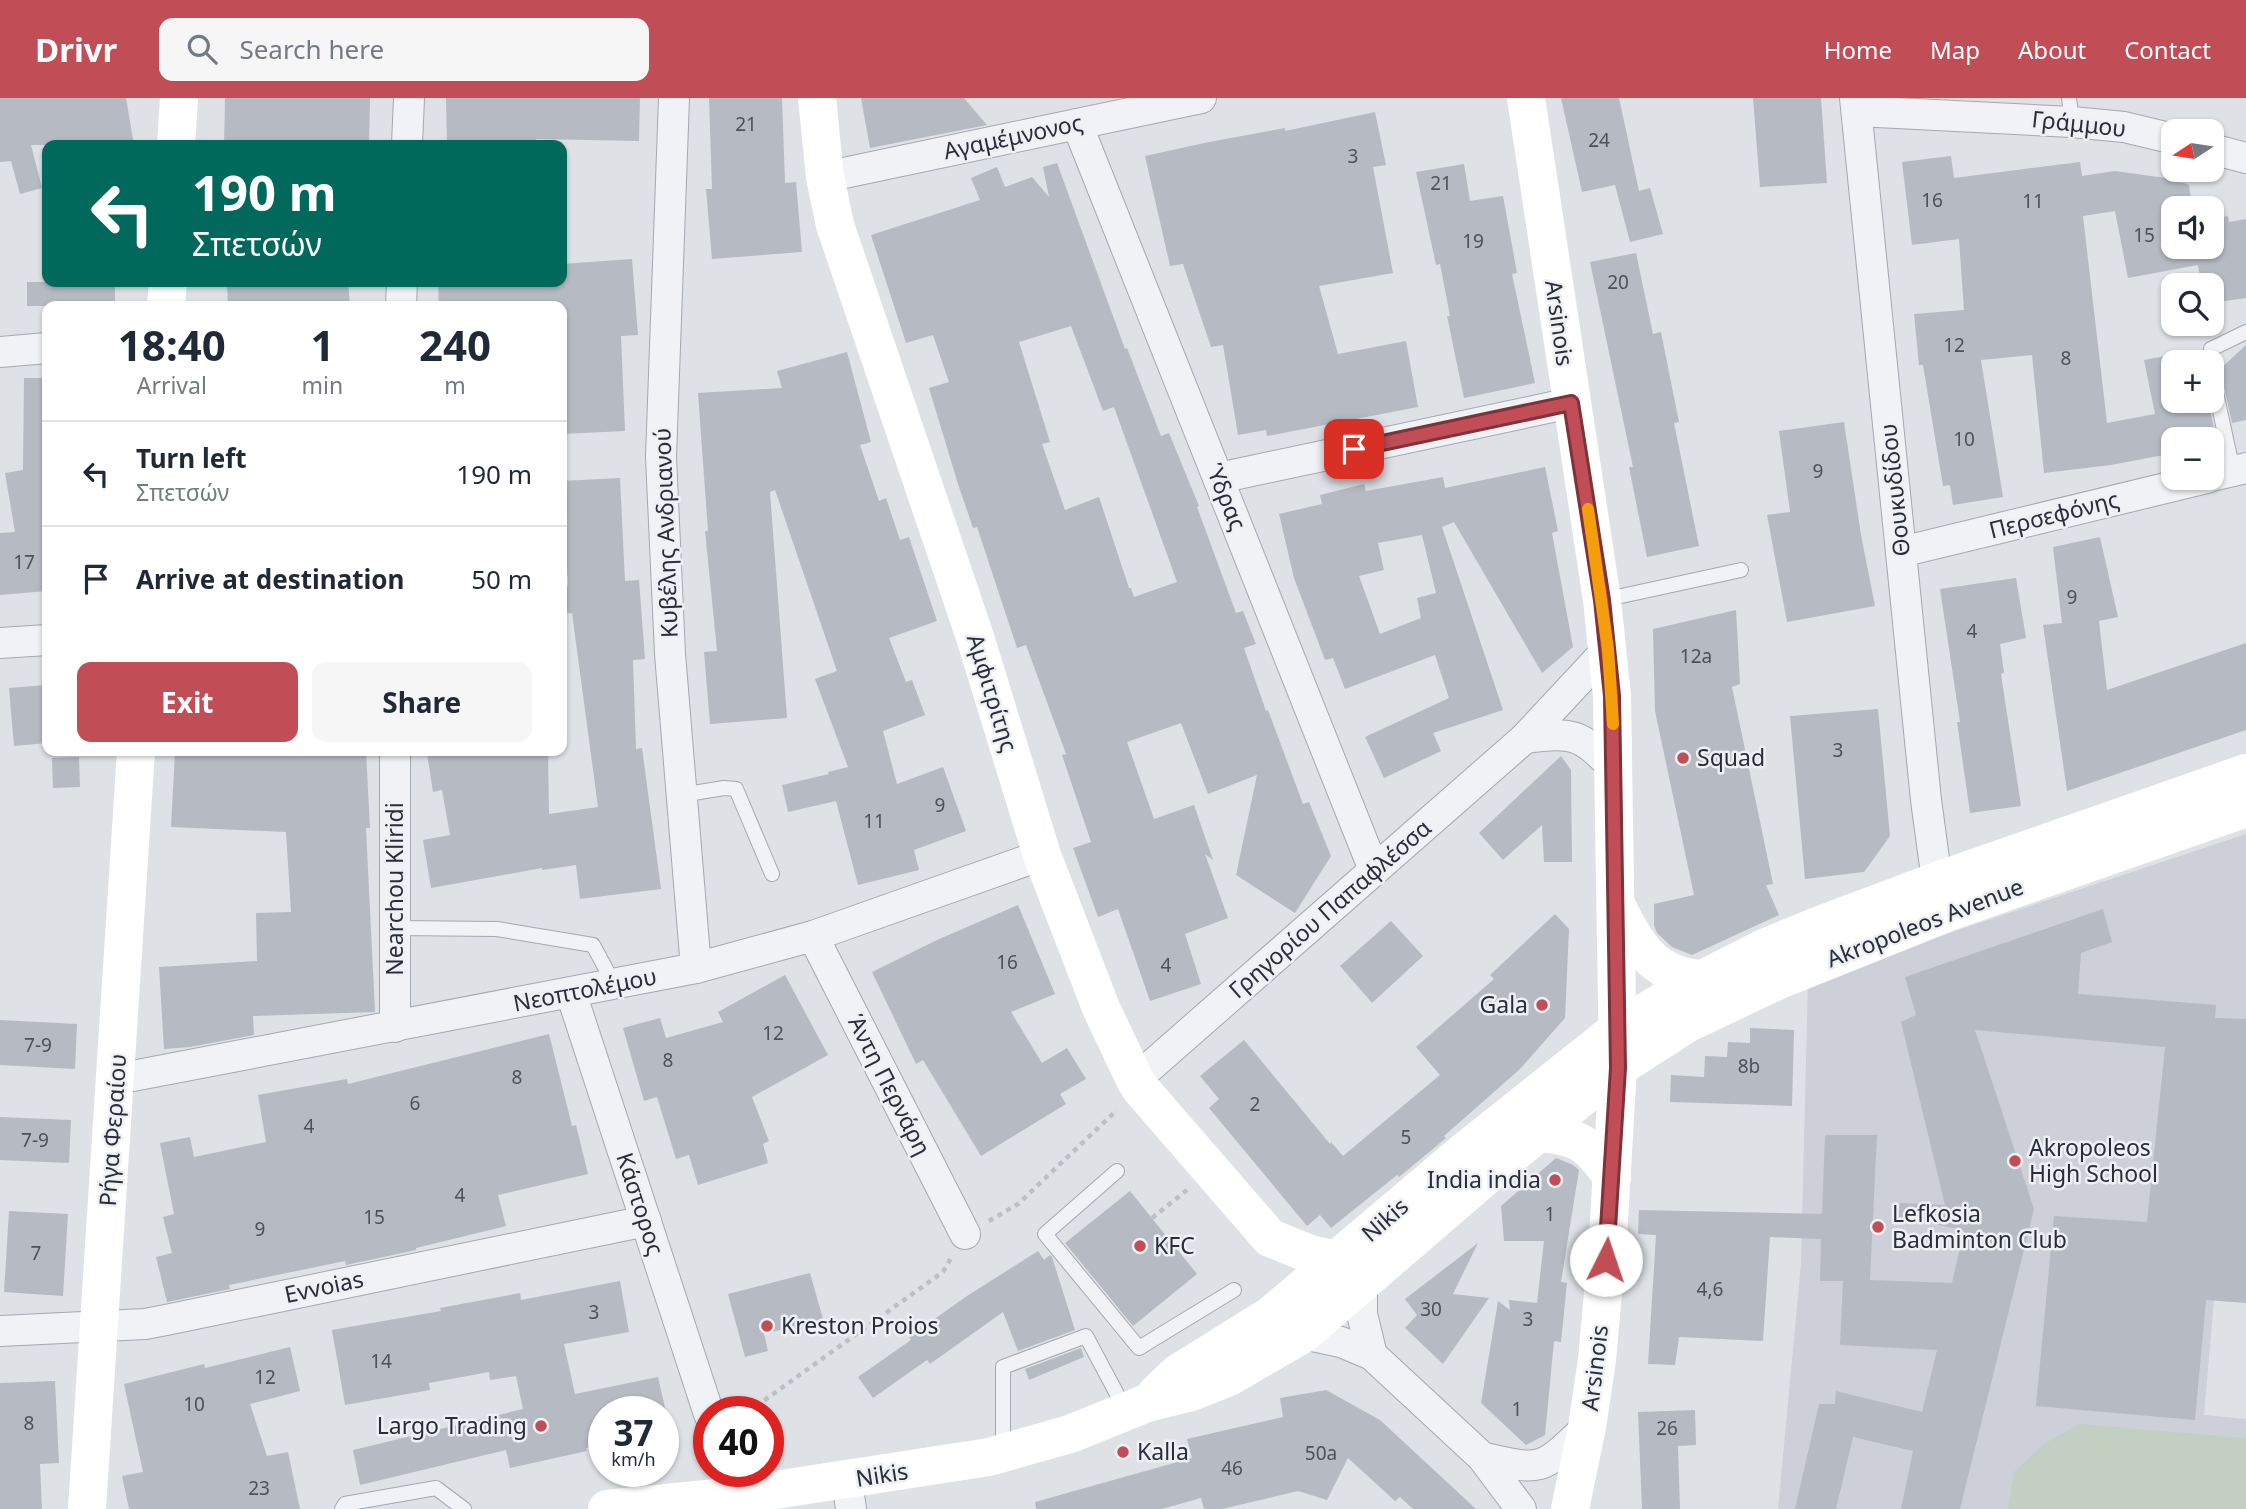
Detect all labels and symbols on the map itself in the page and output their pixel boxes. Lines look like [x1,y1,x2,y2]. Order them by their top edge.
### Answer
street label: Γράμμου [2030,102,2128,144]
street label: Αγαμέμνονος [940,106,1085,166]
house number: 21 [735,111,757,137]
north arrow [2161,119,2224,182]
house number: 24 [1588,127,1610,153]
house number: 3 [1348,143,1358,169]
house number: 21 [1430,170,1452,196]
house number: 16 [1921,187,1943,213]
house number: 11 [2022,188,2044,214]
house number: 15 [2133,222,2155,248]
house number: 19 [1462,228,1484,254]
house number: 20 [1607,269,1629,295]
street label: Arsinois [1538,278,1582,368]
house number: 12 [1943,332,1965,358]
house number: 8 [2061,345,2071,371]
pin [1324,419,1384,479]
street label: Θουκυδίδου [1871,422,1917,558]
house number: 10 [1953,426,1975,452]
street label: Κυβέλης Ανδριανού [645,427,685,639]
street label: Ύδρας [1199,458,1255,535]
house number: 9 [1813,458,1823,484]
street label: Περσεφόνης [1985,482,2122,546]
house number: 17 [13,549,35,575]
house number: 9 [2067,584,2077,610]
house number: 4 [1967,618,1978,644]
street label: Αμφιτρίτης [960,630,1026,755]
house number: 12a [1680,643,1712,669]
house number: 3 [1833,737,1843,763]
place label: Squad [1697,741,1765,773]
marker: Squad [1675,750,1691,766]
house number: 9 [935,792,945,818]
street label: Nearchou Kliridi [378,802,410,976]
house number: 11 [863,808,885,834]
street label: Γρηγορίου Παπαφλέσσα [1221,811,1437,1005]
street label: Akropoleos Avenue [1822,870,2028,974]
house number: 16 [996,949,1018,975]
house number: 4 [1161,952,1172,978]
street label: Νεοπτολέμου [510,959,659,1019]
place label: Gala [1480,988,1528,1020]
marker: Gala [1534,997,1550,1013]
street label: Άντη Περνάρη [841,1009,939,1160]
house number: 12 [762,1020,784,1046]
house number: 7-9 [24,1032,52,1058]
house number: 8 [663,1047,673,1073]
street label: Ρήγα Φεραίου [91,1053,133,1207]
house number: 8b [1738,1053,1760,1079]
house number: 8 [512,1064,522,1090]
house number: 6 [410,1090,420,1116]
house number: 2 [1250,1091,1260,1117]
house number: 4 [304,1113,315,1139]
house number: 5 [1401,1124,1411,1150]
house number: 7-9 [21,1127,49,1153]
place label: Akropoleos High School [2029,1131,2158,1189]
street label: Κάστορος [609,1148,673,1259]
marker: Akropoleos High School [2007,1153,2023,1169]
place label: India india [1427,1163,1541,1195]
marker: India india [1547,1172,1563,1188]
house number: 4 [455,1182,466,1208]
street label: Nikis [1354,1190,1415,1249]
place label: Lefkosia Badminton Club [1892,1197,2067,1255]
house number: 1 [1545,1201,1555,1227]
house number: 15 [363,1204,385,1230]
house number: 9 [255,1216,265,1242]
marker: Lefkosia Badminton Club [1870,1219,1886,1235]
position arrow [1569,1223,1643,1297]
place label: KFC [1154,1229,1195,1261]
marker: KFC [1132,1238,1148,1254]
house number: 7 [31,1240,41,1266]
street label: Evvoias [281,1262,366,1310]
house number: 4,6 [1697,1276,1723,1302]
house number: 30 [1420,1296,1442,1322]
house number: 3 [589,1299,599,1325]
house number: 3 [1523,1306,1533,1332]
place label: Kreston Proios [781,1309,938,1341]
marker: Kreston Proios [759,1318,775,1334]
street label: Arsinois [1573,1323,1615,1413]
house number: 14 [370,1348,392,1374]
house number: 12 [254,1364,276,1390]
house number: 10 [183,1391,205,1417]
speed limit sign: 40 [693,1396,784,1487]
house number: 1 [1512,1396,1522,1422]
place label: Largo Trading [377,1409,527,1441]
house number: 8 [24,1410,34,1436]
house number: 26 [1656,1415,1678,1441]
marker: Largo Trading [533,1418,549,1434]
place label: Kalla [1137,1435,1189,1467]
house number: 50a [1305,1440,1337,1466]
marker: Kalla [1115,1444,1131,1460]
street label: Nikis [853,1454,910,1494]
house number: 46 [1221,1455,1243,1481]
house number: 23 [248,1475,270,1501]

